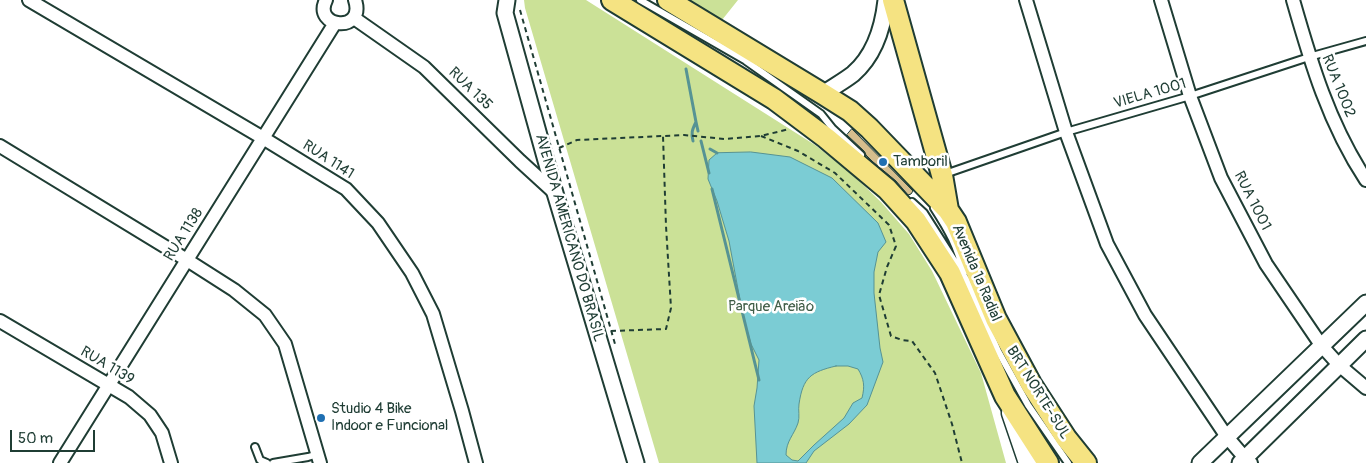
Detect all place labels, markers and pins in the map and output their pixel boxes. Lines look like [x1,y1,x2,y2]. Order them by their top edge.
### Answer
place label: Tamboril [893,153,948,171]
marker: Tamboril [877,156,889,168]
place label: Studio 4 Bike Indoor e Funcional [331,400,448,435]
marker: Studio 4 Bike Indoor e Funcional [315,412,327,424]

